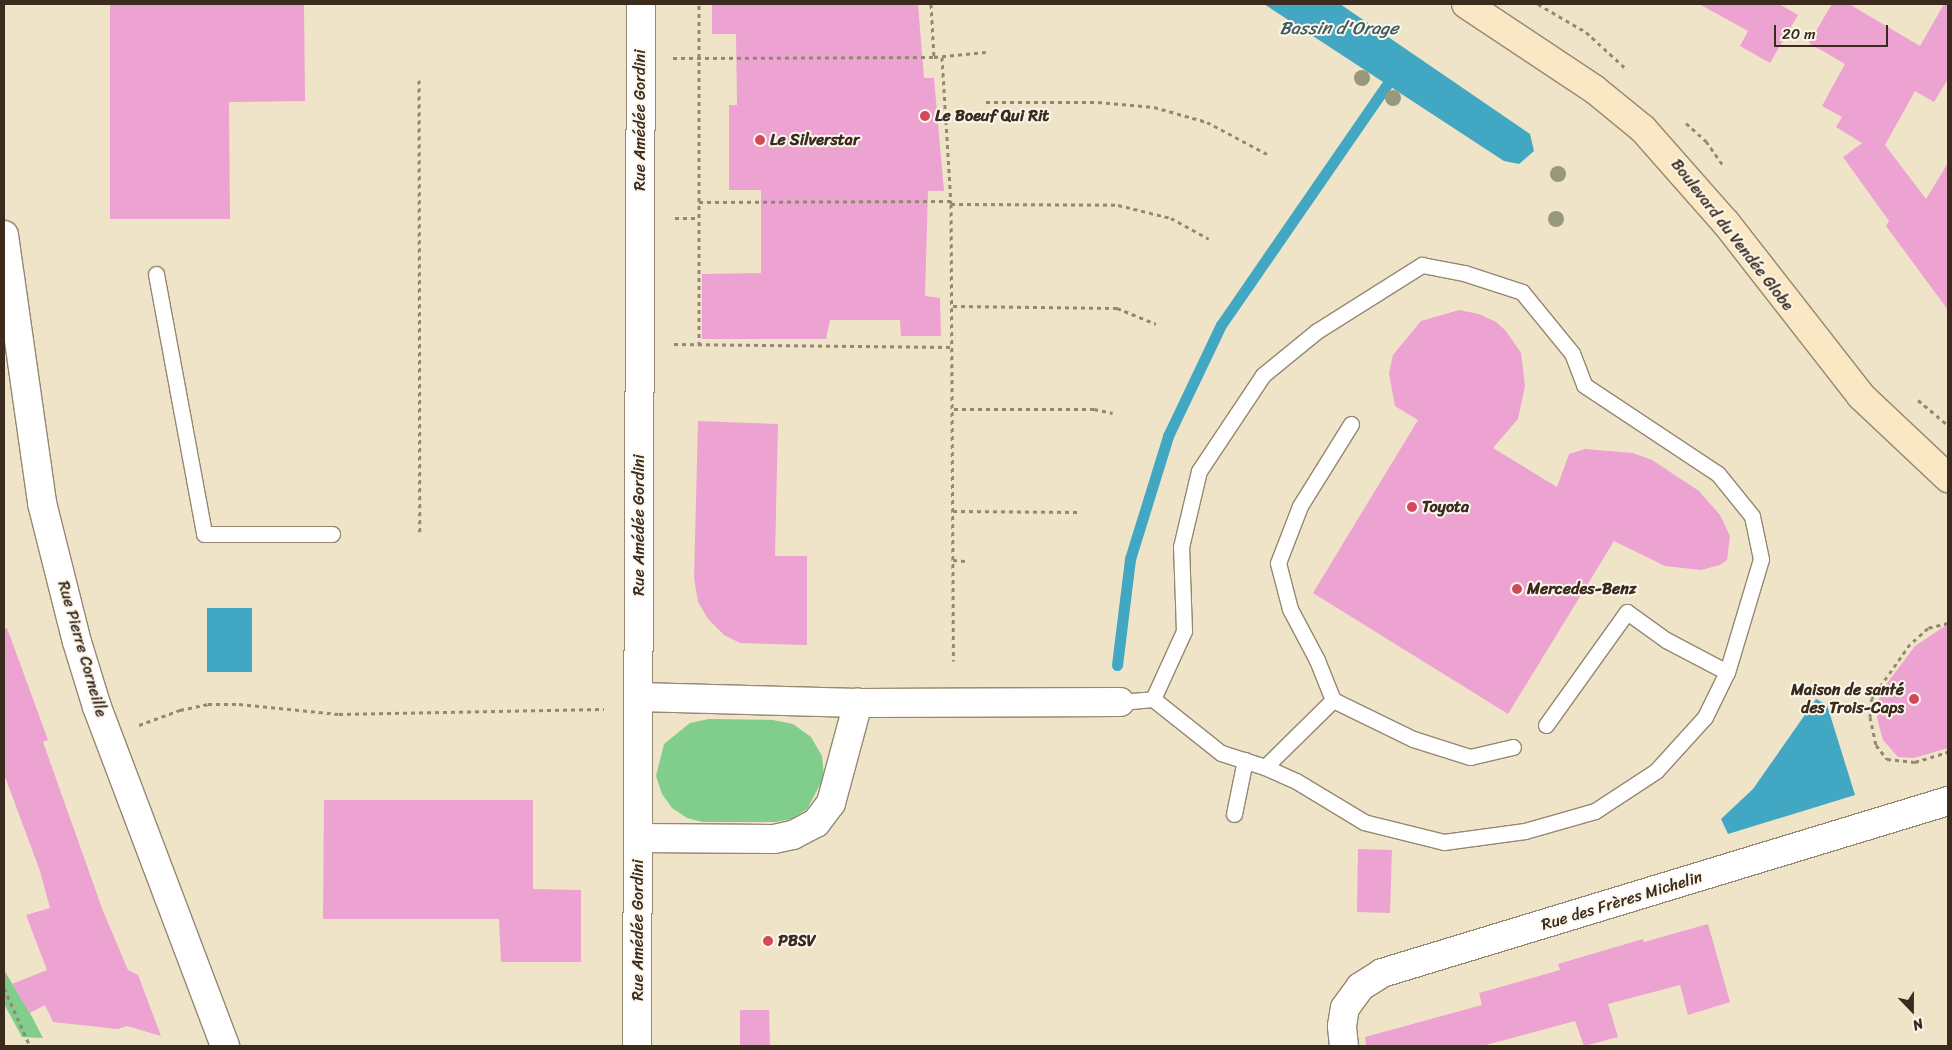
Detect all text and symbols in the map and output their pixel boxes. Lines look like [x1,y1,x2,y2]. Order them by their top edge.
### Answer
scale bar [1777,15,1891,47]
water label: Bassin d'Orage [1279,17,1399,39]
text: 20 m [1782,21,1816,47]
street label: Rue Amédée Gordini [630,49,650,191]
place label: Le Boeuf Qui Rit [935,106,1050,126]
marker: Le Boeuf Qui Rit [919,110,931,122]
place label: Le Silverstar [770,130,860,150]
marker: Le Silverstar [754,134,766,146]
street label: Boulevard du Vendée Globe [1666,155,1798,315]
street label: Rue Amédée Gordini [629,454,649,596]
place label: Toyota [1422,497,1469,517]
marker: Toyota [1406,501,1418,513]
street label: Rue Pierre Corneille [53,578,111,720]
place label: Mercedes-Benz [1527,579,1637,599]
marker: Mercedes-Benz [1511,583,1523,595]
place label: Maison de santé des Trois-Caps [1791,680,1904,718]
marker: Maison de santé des Trois-Caps [1908,693,1920,705]
street label: Rue Amédée Gordini [628,859,648,1001]
street label: Rue des Frères Michelin [1539,867,1705,935]
place label: PBSV [778,931,816,951]
marker: PBSV [762,935,774,947]
north arrow [1887,985,1937,1035]
text: N [1909,1011,1927,1038]

